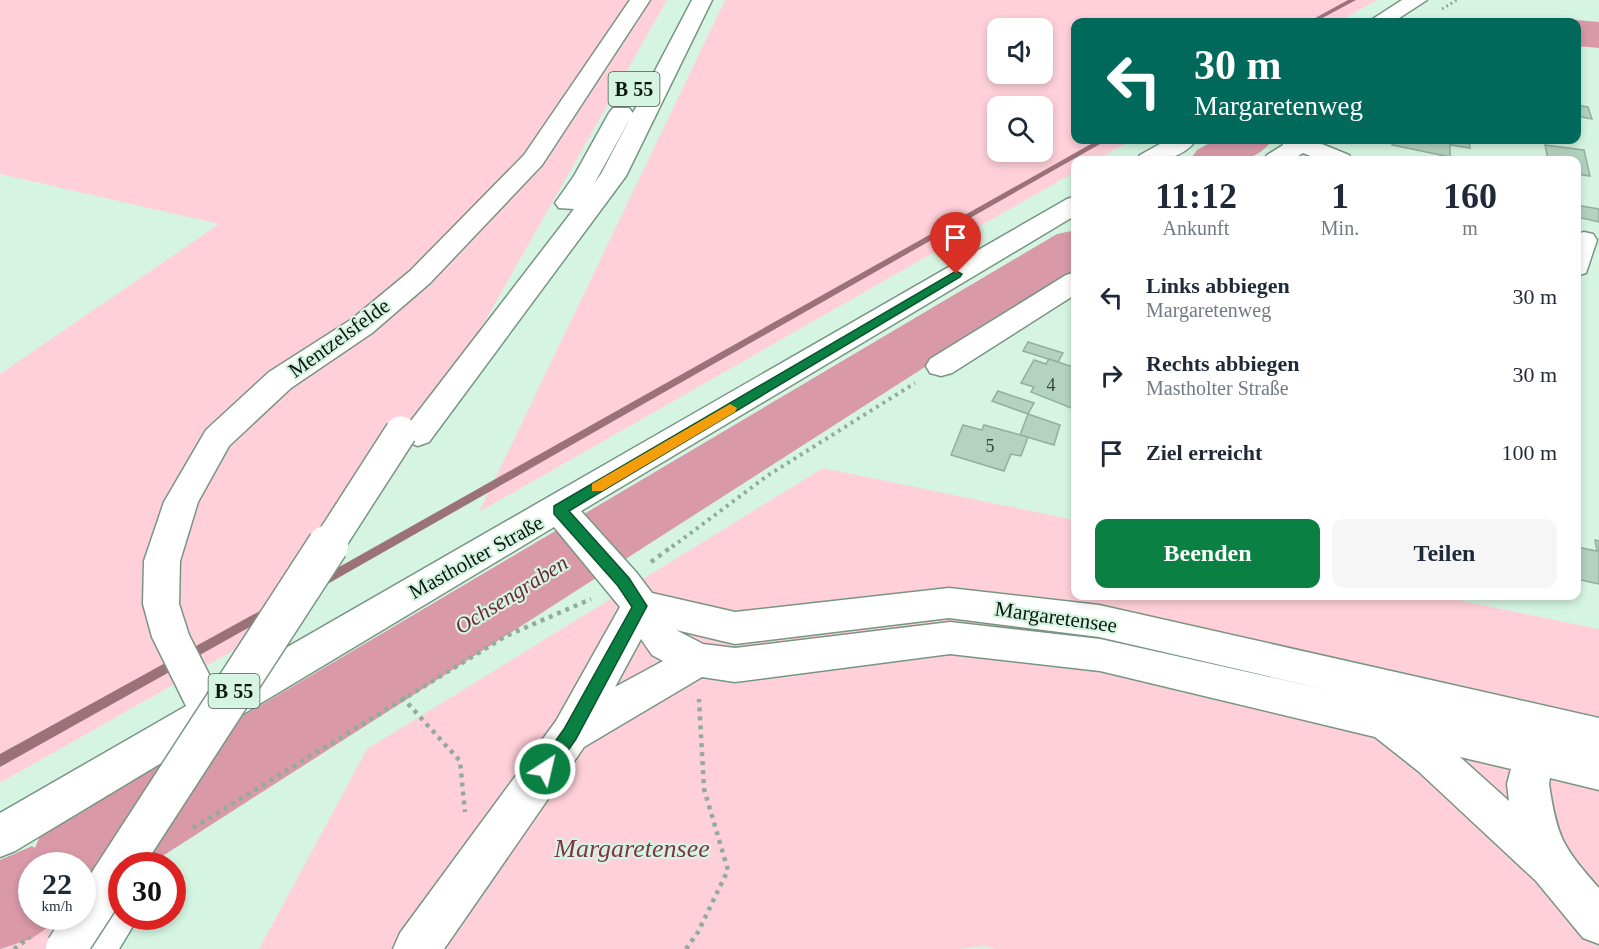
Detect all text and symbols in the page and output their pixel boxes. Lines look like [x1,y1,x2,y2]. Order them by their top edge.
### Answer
map controls [987,18,1053,162]
button: sound [987,18,1053,84]
icon: left [1095,42,1173,120]
text: 30 m [1194,42,1282,88]
road number: B 55 [608,72,660,106]
text: Margaretenweg [1194,91,1363,121]
button: search [987,96,1053,162]
text: 11:12 [1155,176,1237,216]
text: 1 [1331,176,1349,216]
text: 160 [1443,176,1497,216]
pin [930,212,981,274]
text: Ankunft [1163,217,1229,239]
text: Min. [1321,217,1359,239]
text: m [1462,217,1478,239]
icon: arrive [939,221,972,254]
text: Links abbiegen [1146,273,1290,298]
icon: left [1095,281,1128,314]
text: 30 m [1512,284,1557,309]
street label: Mentzelsfelde [284,293,394,383]
text: Margaretenweg [1146,299,1271,321]
text: Rechts abbiegen [1146,351,1299,376]
icon: right [1095,359,1128,392]
text: 30 m [1512,362,1557,387]
house number: 4 [1047,375,1056,395]
text: Mastholter Straße [1146,377,1289,399]
house number: 5 [986,436,995,456]
icon: arrive [1095,437,1128,470]
text: Ziel erreicht [1146,440,1262,465]
text: 100 m [1501,440,1557,465]
street label: Mastholter Straße [405,510,547,604]
button: Beenden [1095,519,1320,588]
button: Teilen [1332,519,1557,588]
water label: Ochsengraben [450,550,572,639]
street label: Margaretensee [993,597,1119,637]
road number: B 55 [208,674,260,708]
position arrow [513,737,577,801]
park label: Margaretensee [553,834,710,863]
speed limit sign: 30 [108,852,186,930]
text: 22 [42,867,72,900]
text: km/h [42,898,72,914]

